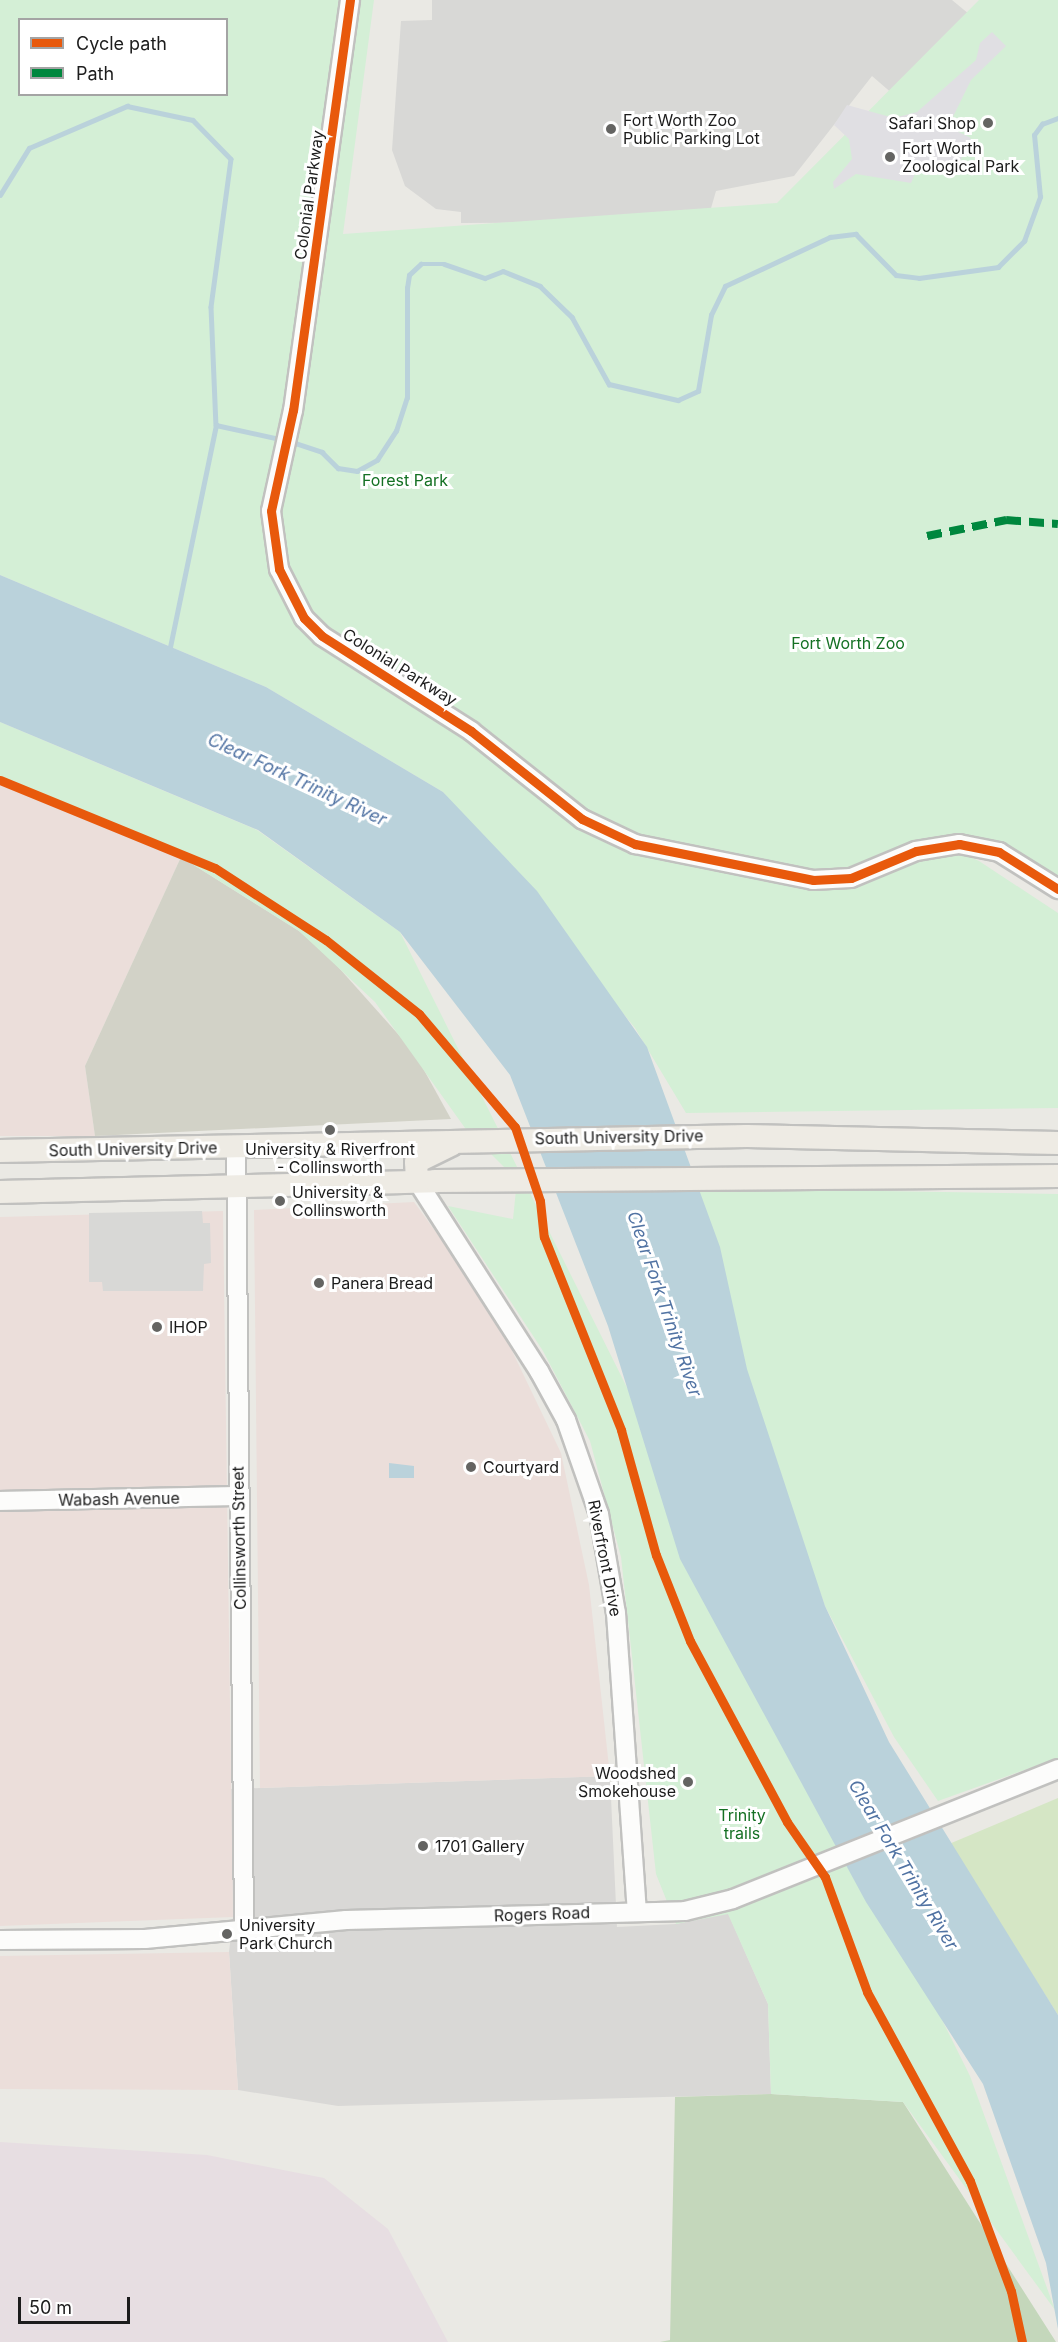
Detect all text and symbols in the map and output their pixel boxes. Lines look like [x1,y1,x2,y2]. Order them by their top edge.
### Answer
legend [18,18,228,96]
text: Cycle path [76,33,167,54]
text: Path [76,63,114,84]
place label: Fort Worth Zoo Public Parking Lot [623,110,760,148]
place label: Safari Shop [888,113,976,133]
marker: Safari Shop [981,116,995,130]
marker: Fort Worth Zoo Public Parking Lot [604,122,618,136]
street label: Colonial Parkway [290,129,328,261]
place label: Fort Worth Zoological Park [902,138,1019,176]
marker: Fort Worth Zoological Park [883,150,897,164]
park label: Forest Park [362,470,448,490]
street label: Colonial Parkway [340,624,460,710]
park label: Fort Worth Zoo [791,633,905,653]
water label: Clear Fork Trinity River [204,729,390,831]
marker: University & Riverfront - Collinsworth [323,1123,337,1137]
street label: South University Drive [534,1126,704,1148]
street label: South University Drive [48,1138,218,1160]
place label: University & Riverfront - Collinsworth [245,1139,415,1177]
place label: University & Collinsworth [292,1182,386,1220]
marker: University & Collinsworth [273,1194,287,1208]
water label: Clear Fork Trinity River [622,1208,706,1400]
place label: Panera Bread [331,1273,433,1293]
marker: Panera Bread [312,1276,326,1290]
place label: IHOP [169,1317,208,1337]
marker: IHOP [150,1320,164,1334]
place label: Courtyard [483,1457,559,1477]
marker: Courtyard [464,1460,478,1474]
street label: Collinsworth Street [228,1466,250,1610]
street label: Wabash Avenue [58,1488,180,1510]
street label: Riverfront Drive [584,1498,626,1618]
place label: Woodshed Smokehouse [578,1763,676,1801]
marker: Woodshed Smokehouse [681,1775,695,1789]
water label: Clear Fork Trinity River [844,1776,962,1954]
park label: Trinity trails [718,1805,766,1843]
place label: 1701 Gallery [435,1836,525,1856]
marker: 1701 Gallery [416,1839,430,1853]
street label: Rogers Road [494,1903,590,1925]
place label: University Park Church [239,1915,333,1953]
marker: University Park Church [220,1927,234,1941]
scale bar [21,2285,134,2323]
text: 50 m [29,2297,72,2318]

